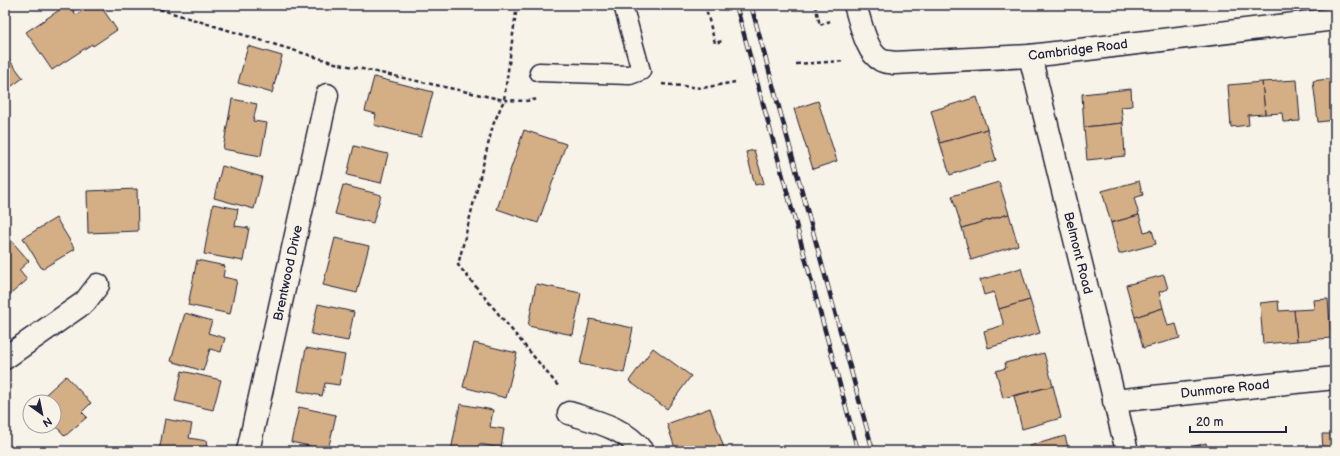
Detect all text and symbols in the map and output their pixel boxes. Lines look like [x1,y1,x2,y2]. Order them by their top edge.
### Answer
street label: Cambridge Road [1027,36,1129,64]
street label: Belmont Road [1060,210,1096,296]
street label: Brentwood Drive [270,223,306,322]
street label: Dunmore Road [1180,376,1270,402]
north arrow [22,394,62,434]
scale bar [1190,408,1286,434]
text: N [40,414,54,430]
text: 20 m [1196,415,1223,430]

